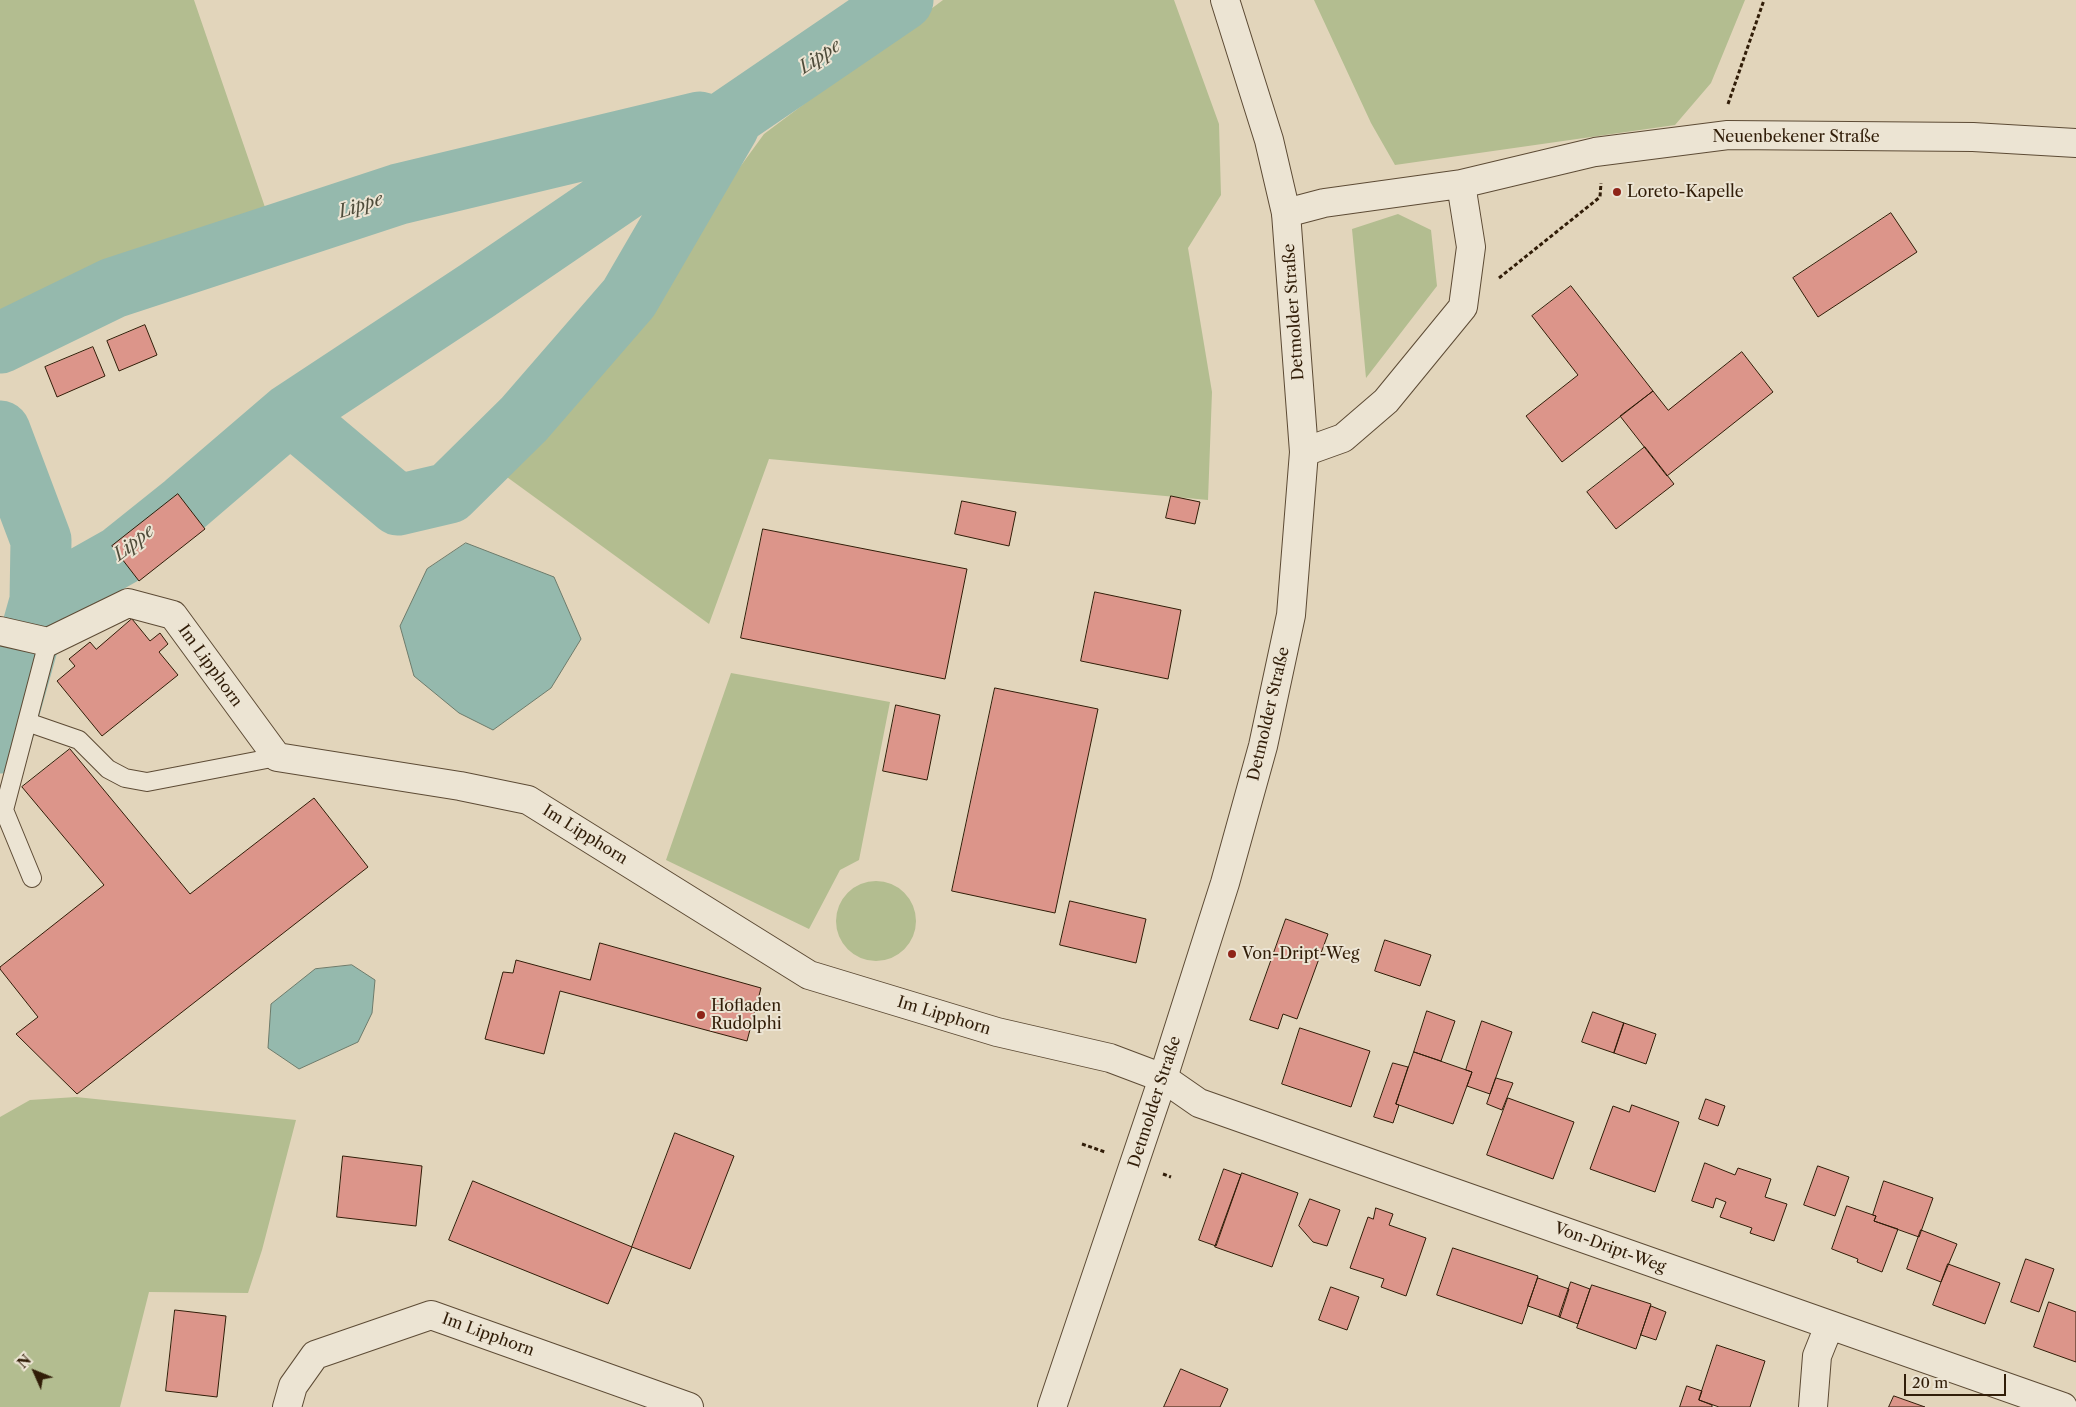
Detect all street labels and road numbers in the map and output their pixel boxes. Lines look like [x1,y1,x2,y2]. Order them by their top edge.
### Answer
street label: Neuenbekener Straße [1712,127,1880,147]
street label: Detmolder Straße [1280,243,1308,381]
street label: Im Lipphorn [174,621,246,711]
street label: Detmolder Straße [1244,645,1294,783]
street label: Im Lipphorn [539,801,631,869]
street label: Im Lipphorn [895,993,993,1039]
street label: Detmolder Straße [1125,1034,1185,1170]
street label: Von-Dript-Weg [1552,1219,1668,1277]
street label: Im Lipphorn [439,1309,537,1361]

